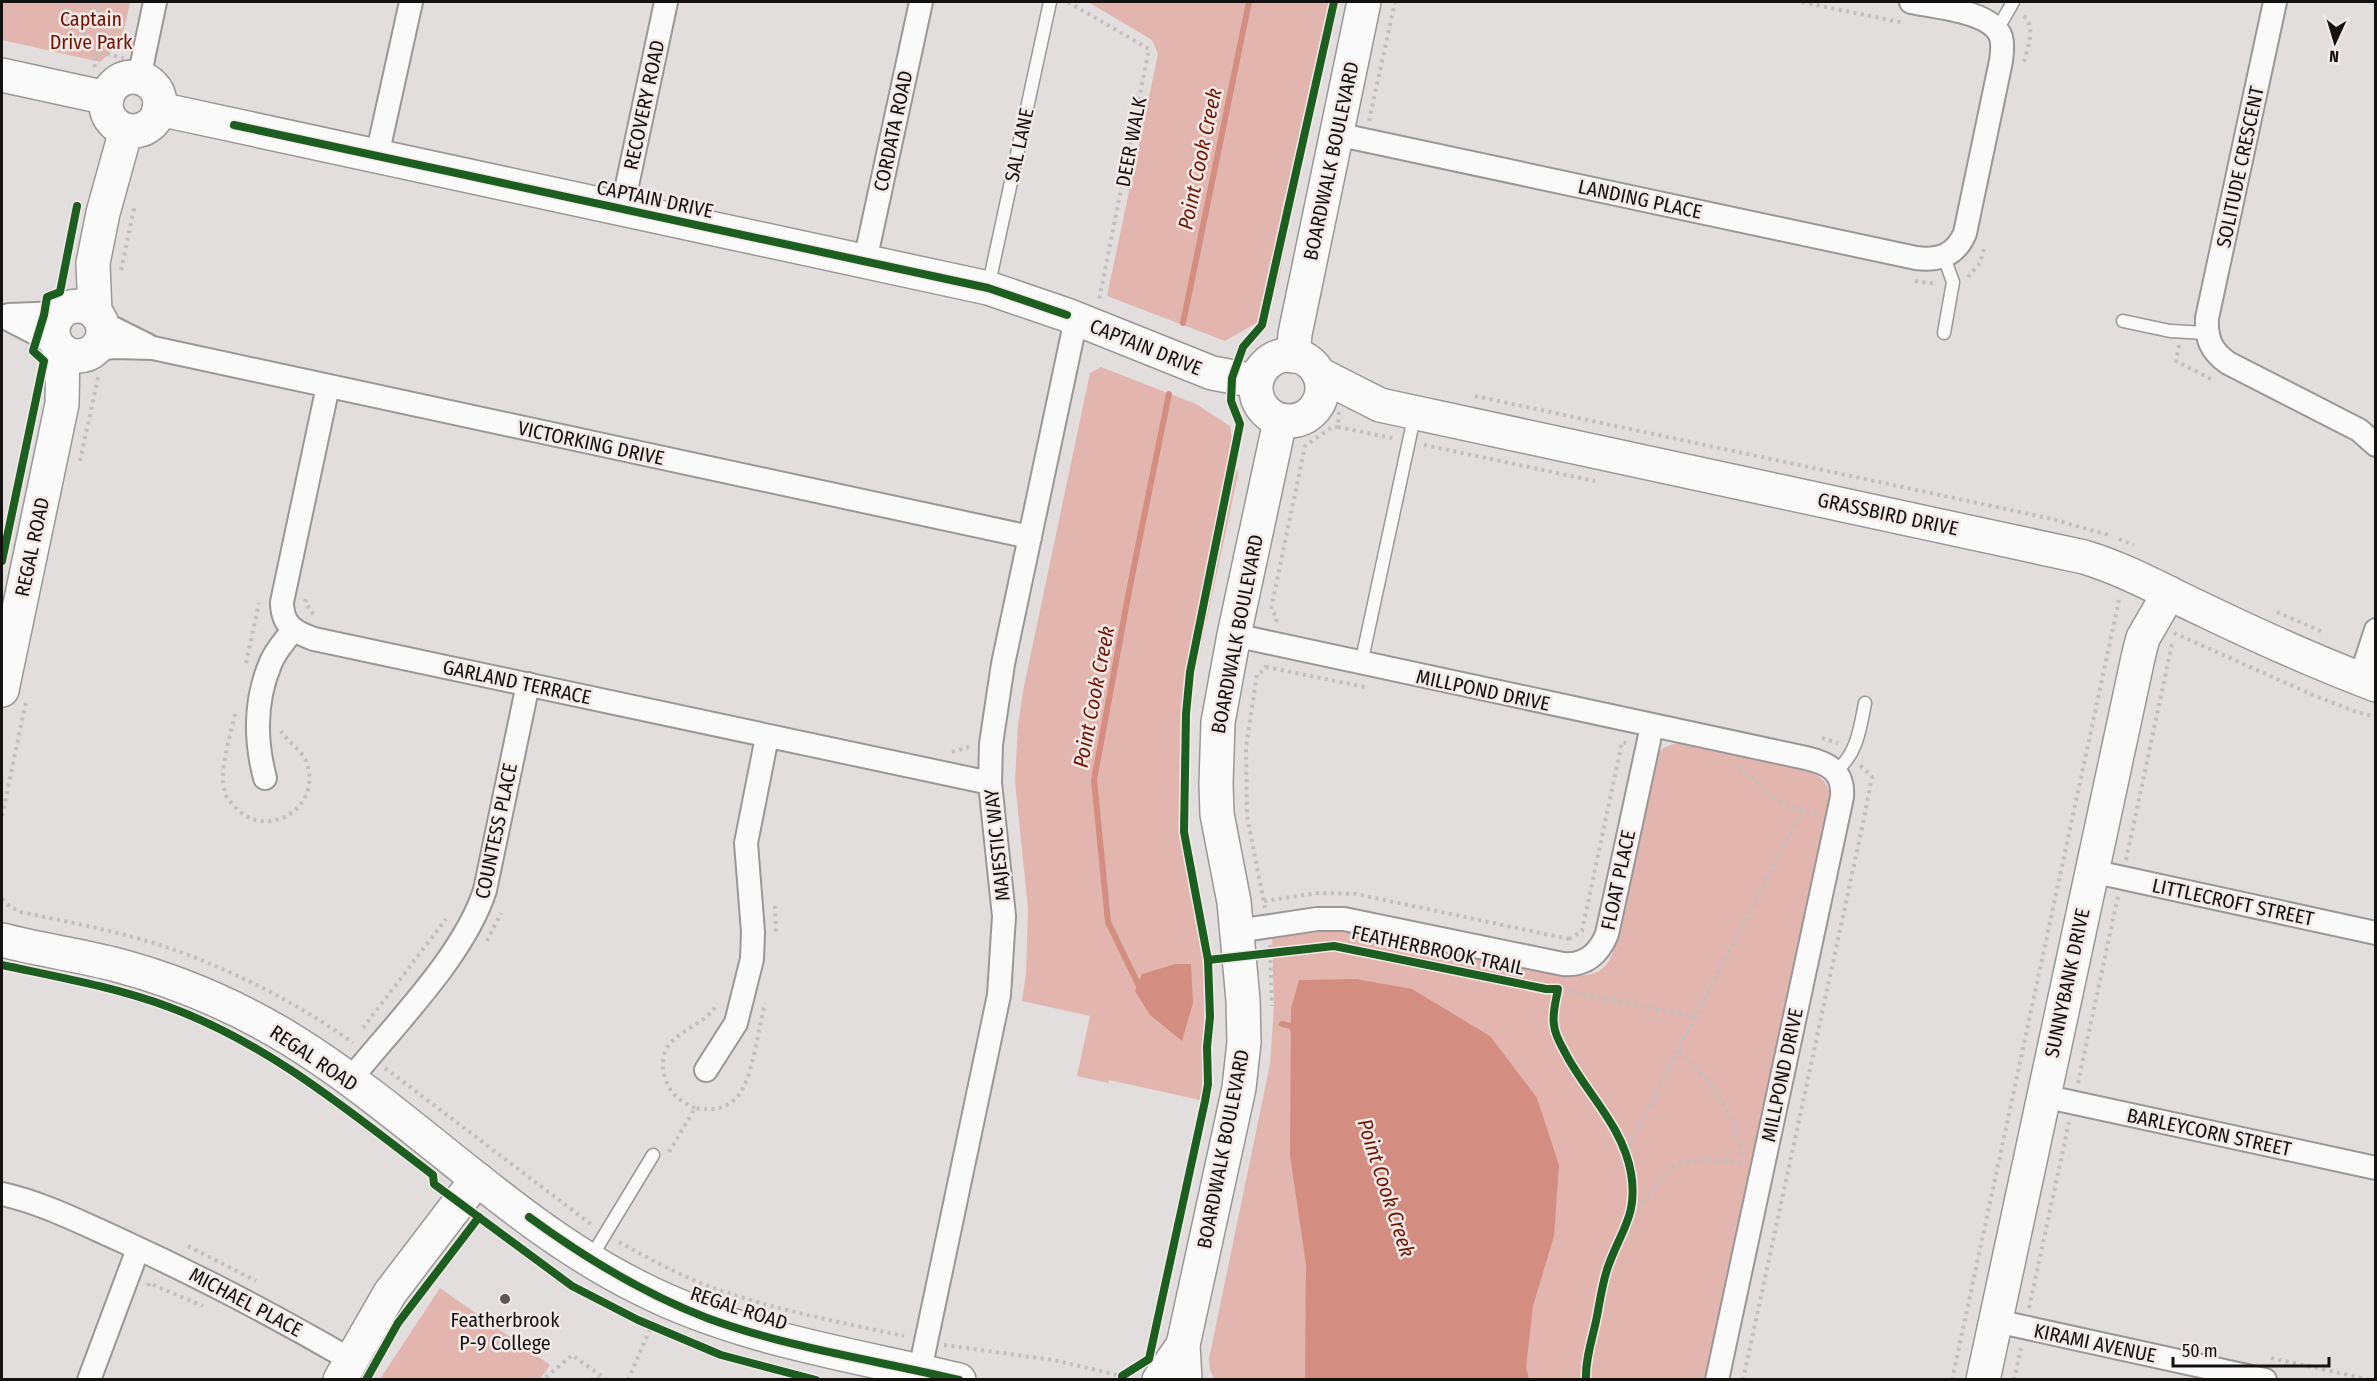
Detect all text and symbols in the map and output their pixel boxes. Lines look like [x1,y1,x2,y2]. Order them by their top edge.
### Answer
park label: Captain Drive Park [50,7,133,54]
north arrow [2305,12,2365,72]
street label: RECOVERY ROAD [619,38,669,172]
text: N [2329,47,2339,66]
street label: BOARDWALK BOULEVARD [1298,60,1364,262]
street label: CORDATA ROAD [868,68,918,194]
street label: SOLITUDE CRESCENT [2211,83,2269,250]
water label: Point Cook Creek [1172,86,1228,232]
street label: DEER WALK [1111,95,1152,189]
street label: SAL LANE [999,106,1039,184]
street label: LANDING PLACE [1576,174,1704,224]
street label: CAPTAIN DRIVE [594,175,716,223]
street label: CAPTAIN DRIVE [1086,314,1206,380]
street label: VICTORKING DRIVE [516,416,666,470]
street label: GRASSBIRD DRIVE [1815,487,1961,541]
street label: REGAL ROAD [10,495,54,599]
street label: BOARDWALK BOULEVARD [1206,532,1268,736]
water label: Point Cook Creek [1068,624,1120,770]
street label: GARLAND TERRACE [441,655,593,709]
street label: MILLPOND DRIVE [1414,664,1552,716]
street label: COUNTESS PLACE [470,761,522,901]
street label: MAJESTIC WAY [979,788,1015,902]
street label: FLOAT PLACE [1596,828,1640,932]
street label: LITTLECROFT STREET [2150,873,2317,931]
street label: SUNNYBANK DRIVE [2039,906,2095,1060]
street label: FEATHERBROOK TRAIL [1349,920,1527,980]
street label: MILLPOND DRIVE [1756,1006,1808,1144]
street label: REGAL ROAD [266,1020,362,1096]
street label: BOARDWALK BOULEVARD [1192,1047,1254,1251]
street label: BARLEYCORN STREET [2125,1103,2294,1161]
water label: Point Cook Creek [1351,1116,1421,1260]
street label: MICHAEL PLACE [185,1262,307,1342]
street label: REGAL ROAD [687,1281,791,1335]
marker: Featherbrook P-9 College [498,1292,512,1306]
place label: Featherbrook P-9 College [451,1308,560,1355]
street label: KIRAMI AVENUE [2032,1318,2158,1368]
scale bar [2173,1330,2329,1368]
text: 50 m [2182,1340,2218,1362]

